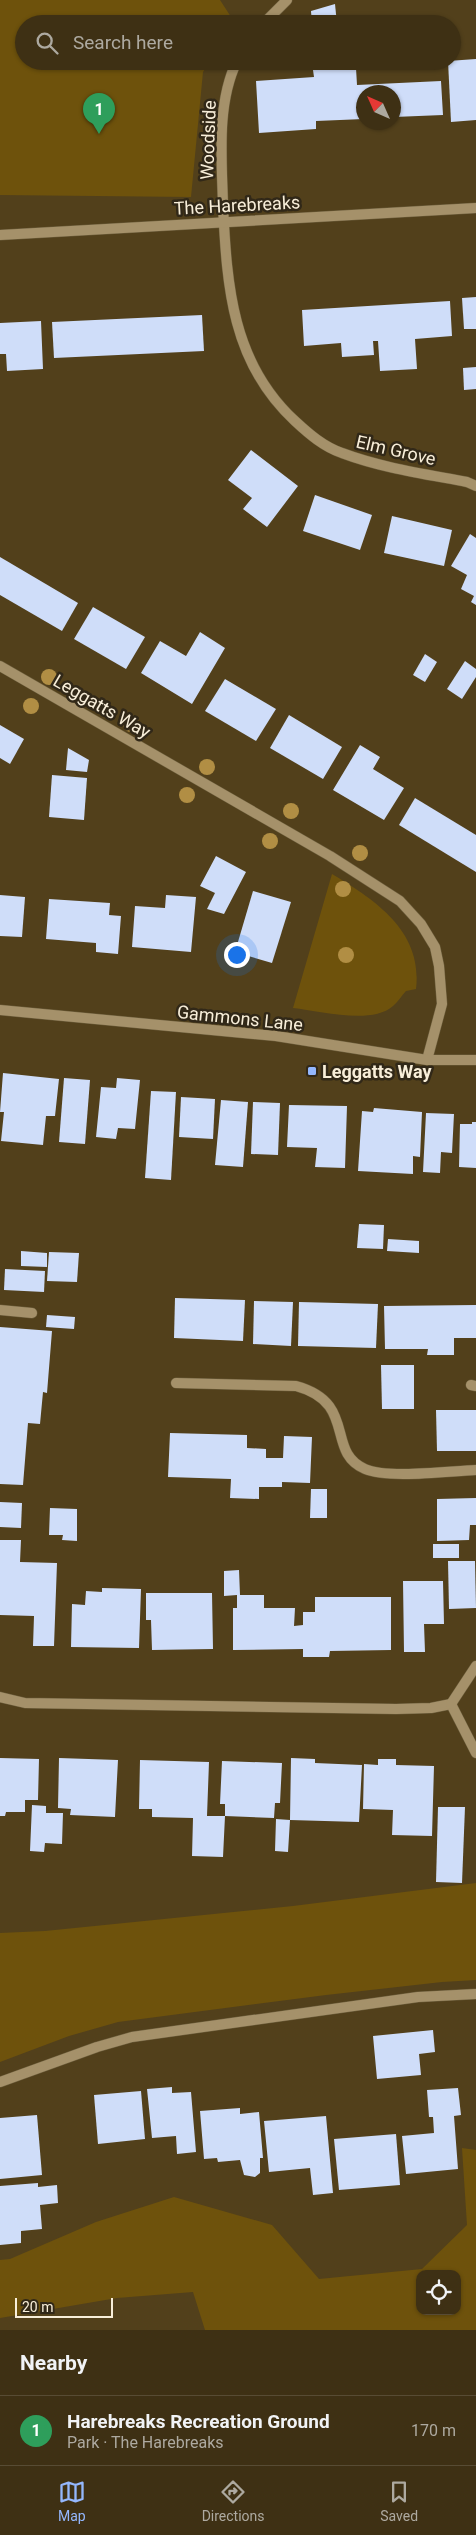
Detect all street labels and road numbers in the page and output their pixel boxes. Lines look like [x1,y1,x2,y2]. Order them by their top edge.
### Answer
street label: Woodside [196,100,220,180]
street label: The Harebreaks [173,191,301,219]
street label: Elm Grove [354,431,438,469]
street label: Leggatts Way [50,670,155,742]
street label: Gammons Lane [176,1001,304,1035]

